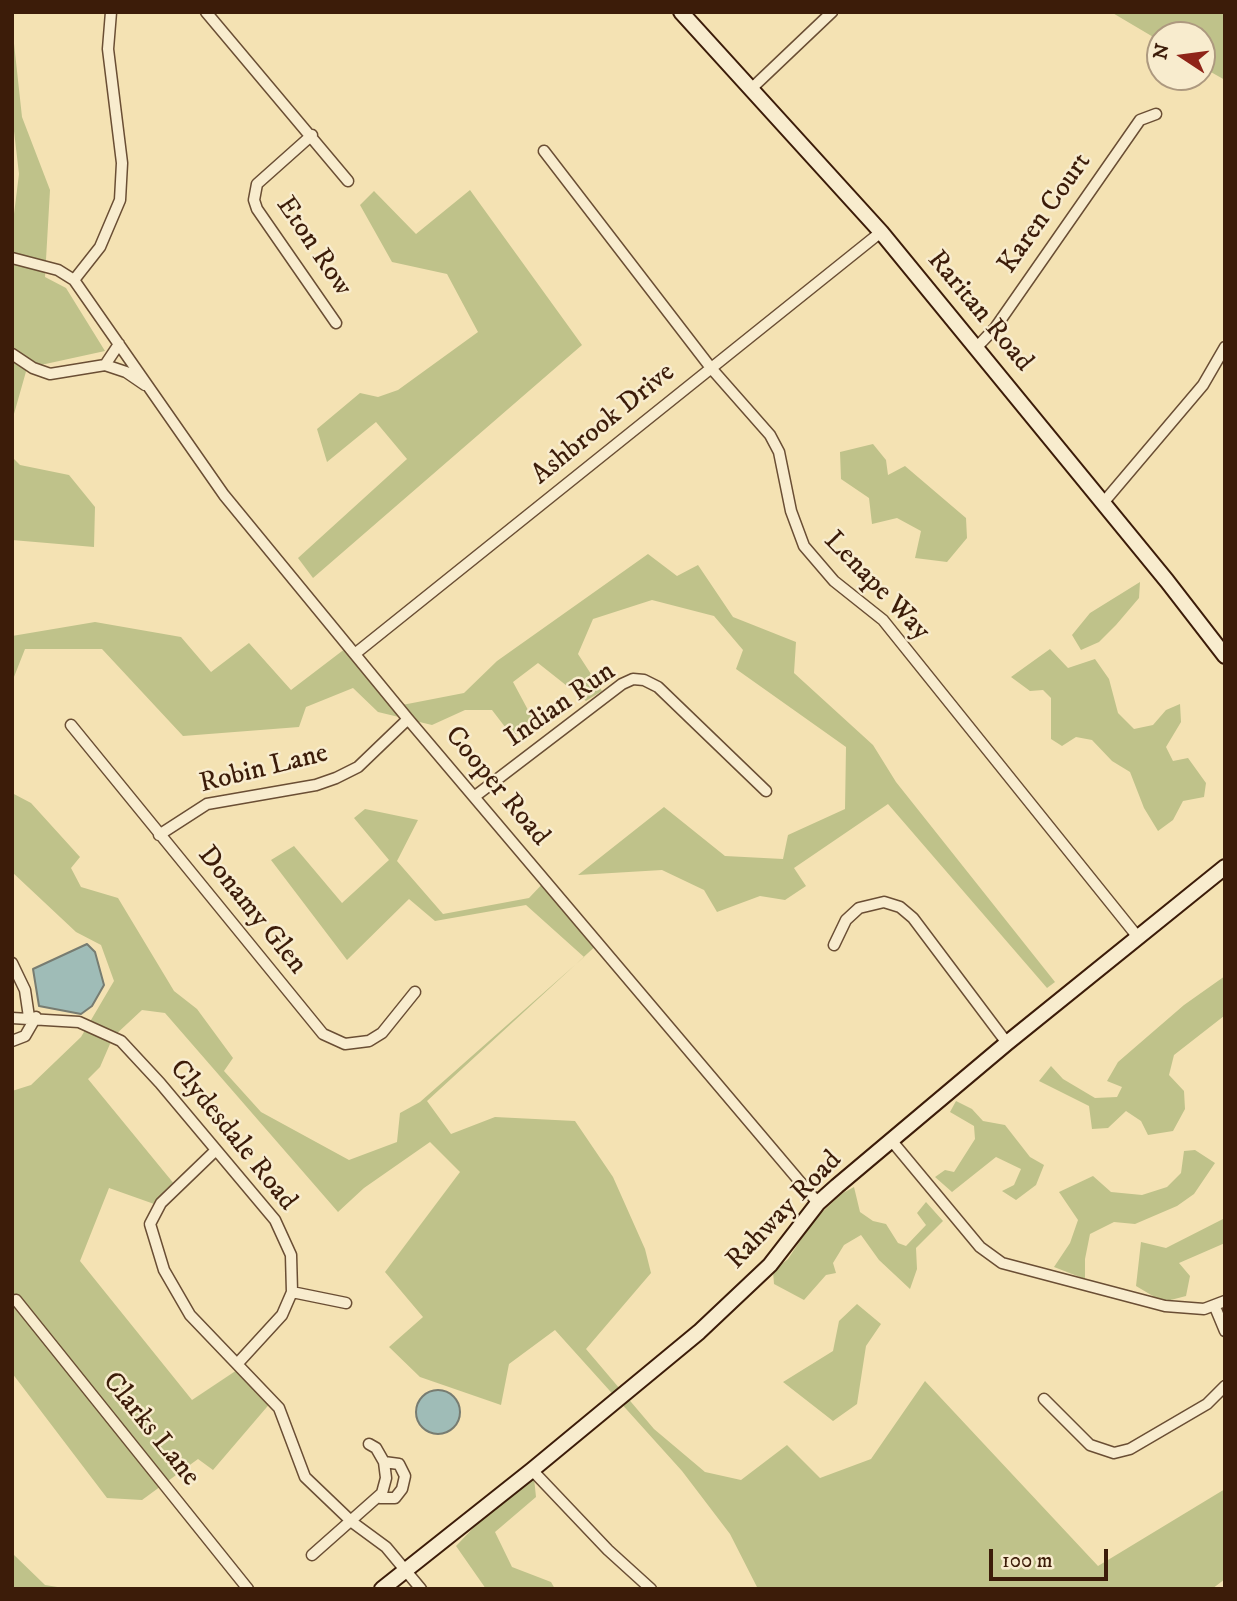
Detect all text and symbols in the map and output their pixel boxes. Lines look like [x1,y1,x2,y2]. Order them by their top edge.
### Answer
north arrow [1146,21,1216,91]
text: N [1149,41,1175,62]
street label: Karen Court [992,147,1100,281]
street label: Eton Row [267,191,359,303]
street label: Raritan Road [919,245,1039,379]
street label: Ashbrook Drive [526,357,682,493]
street label: Lenape Way [816,525,936,649]
street label: Indian Run [500,656,622,756]
street label: Cooper Road [436,720,556,854]
street label: Robin Lane [196,738,332,802]
street label: Donamy Glen [189,840,313,982]
street label: Clydesdale Road [161,1054,303,1218]
street label: Rahway Road [720,1145,850,1277]
street label: Clarks Lane [94,1366,206,1494]
scale bar [992,1534,1111,1578]
text: 100 m [1002,1548,1053,1574]

